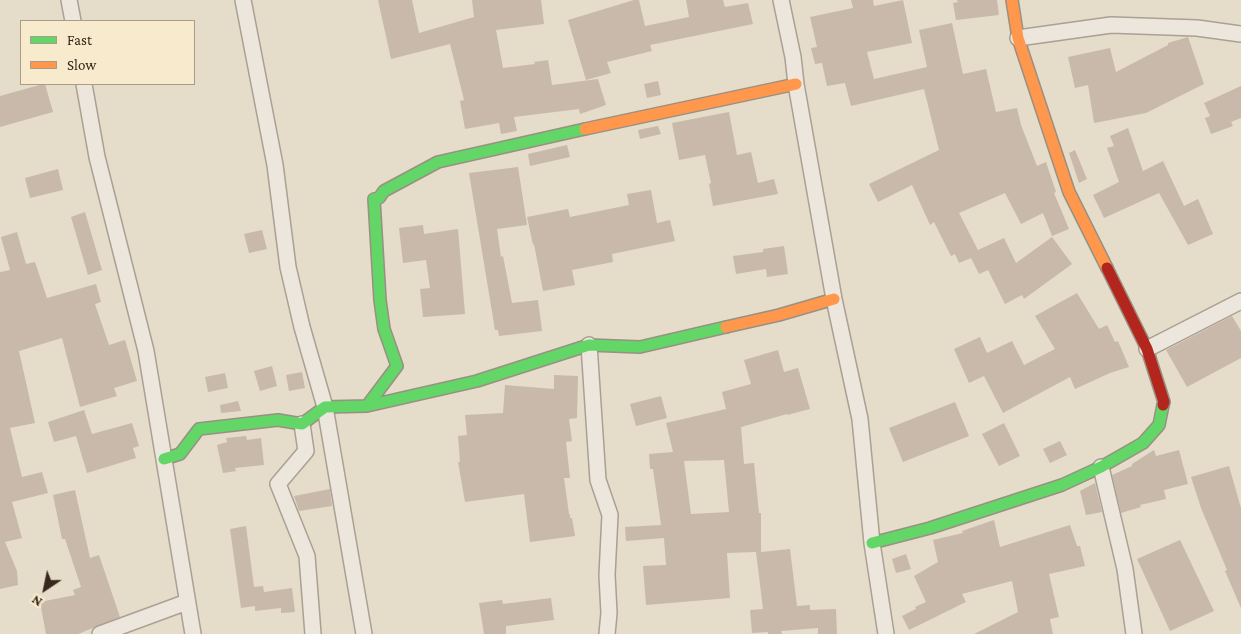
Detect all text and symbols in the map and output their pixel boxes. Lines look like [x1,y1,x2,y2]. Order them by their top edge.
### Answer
legend [20,20,195,85]
text: Fast [67,32,92,48]
text: Slow [67,57,96,73]
north arrow [20,564,70,614]
text: N [28,592,45,611]

